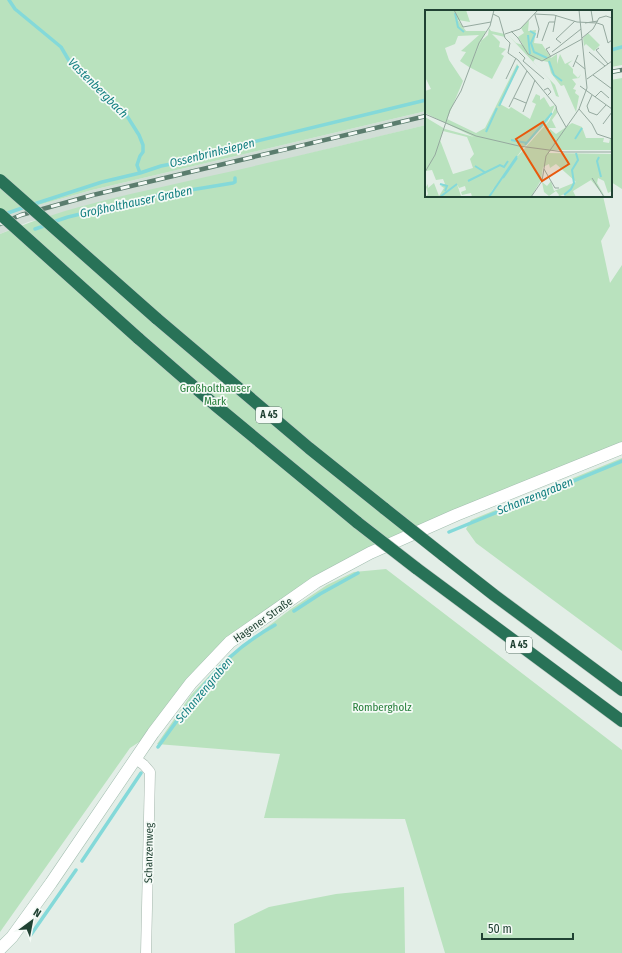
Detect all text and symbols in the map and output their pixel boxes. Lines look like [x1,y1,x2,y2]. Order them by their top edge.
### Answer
inset map [425,10,612,197]
water label: Vastenbergbach [65,55,131,121]
water label: Ossenbrinksiepen [168,136,256,170]
water label: Großholthauser Graben [79,183,193,221]
park label: Großholthauser Mark [180,382,250,408]
road number: A 45 [256,407,282,423]
water label: Schanzengraben [494,474,575,518]
street label: Hagener Straße [231,595,295,645]
road number: A 45 [506,637,532,653]
water label: Schanzengraben [172,655,235,726]
park label: Rombergholz [352,701,412,714]
street label: Schanzenweg [142,822,156,883]
north arrow [12,901,52,941]
text: N [31,906,43,920]
scale bar [482,915,573,941]
text: 50 m [488,922,512,936]

